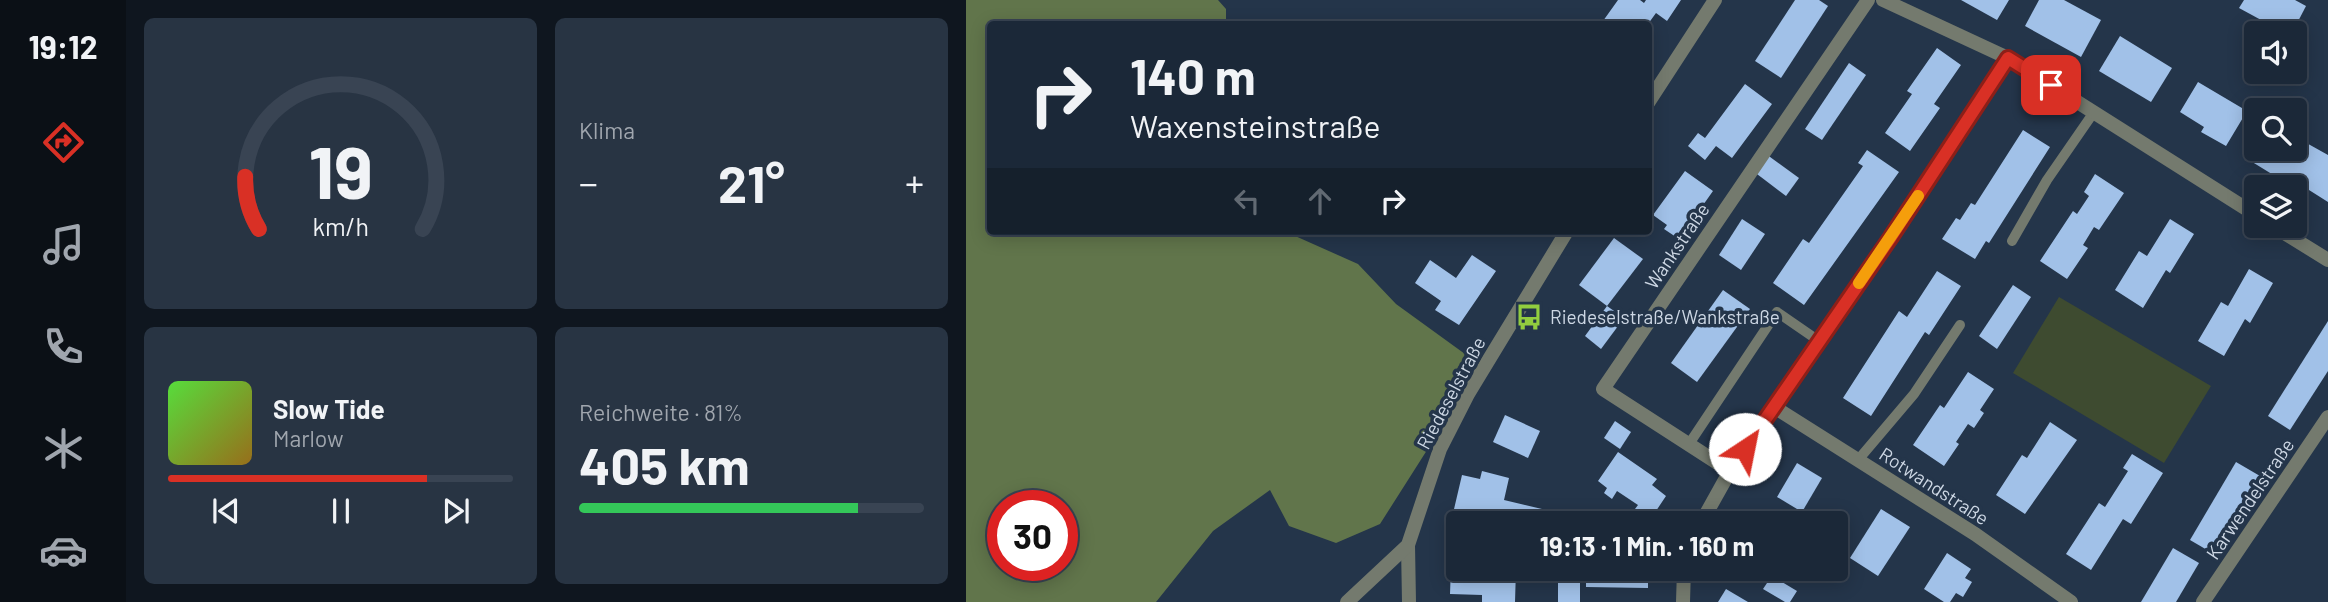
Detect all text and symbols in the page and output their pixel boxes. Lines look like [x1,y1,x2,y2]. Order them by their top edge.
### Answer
map controls [2244,21,2307,238]
button: sound [2244,21,2307,84]
text: 19:12 [28,27,98,65]
text: 140 m [1130,46,1256,105]
icon: right [1015,49,1106,140]
pin [2021,55,2081,115]
icon: arrive [2032,66,2070,104]
button: search [2244,98,2307,161]
text: Waxensteinstraße [1130,106,1381,144]
text: Klima [579,116,635,144]
icon: directions [39,118,88,167]
text: 19 [308,127,373,215]
text: 21° [718,151,785,213]
text: − [579,159,598,205]
text: + [905,159,924,205]
button: layers [2244,175,2307,238]
icon: left [1228,182,1266,220]
icon: ahead [1301,182,1339,220]
icon: right [1374,182,1412,220]
street label: Wankstraße [1640,198,1714,293]
text: km/h [312,211,369,241]
icon: music [39,220,88,269]
bus stop icon: Riedeselstraße/Wankstraße [1514,302,1544,332]
place label: Riedeselstraße/Wankstraße [1550,305,1780,328]
icon: phone [39,322,88,371]
street label: Riedeselstraße [1411,333,1490,453]
text: Slow Tide [273,393,385,424]
text: Reichweite · 81% [579,398,743,426]
position arrow [1708,412,1782,486]
icon: climate [39,424,88,473]
text: Marlow [273,424,344,452]
text: 405 km [579,433,750,495]
street label: Karwendelstraße [2201,434,2298,563]
street label: Rotwandstraße [1875,442,1993,529]
speed limit sign: 30 [987,490,1078,581]
icon: previous [207,492,245,530]
icon: pause [322,492,360,530]
icon: next [437,492,475,530]
icon: car [39,526,88,575]
text: 19:13 · 1 Min. · 160 m [1540,530,1754,561]

